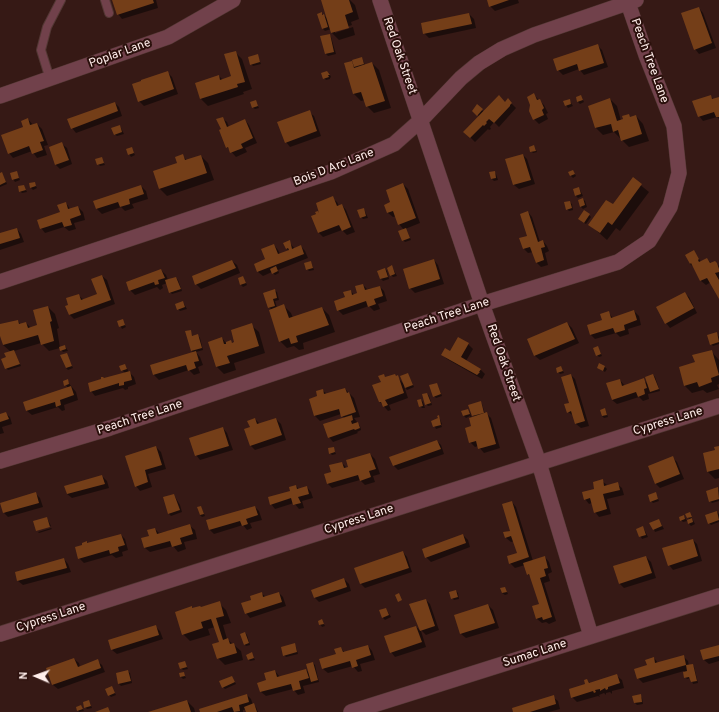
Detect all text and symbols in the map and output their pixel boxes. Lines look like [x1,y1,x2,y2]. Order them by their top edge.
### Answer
street label: Red Oak Street [379,15,419,97]
street label: Peach Tree Lane [627,17,671,105]
street label: Poplar Lane [87,36,153,72]
street label: Bois D Arc Lane [292,146,376,190]
street label: Peach Tree Lane [403,295,491,337]
street label: Red Oak Street [483,322,523,404]
street label: Peach Tree Lane [96,397,184,439]
street label: Cypress Lane [631,405,705,439]
street label: Cypress Lane [322,502,396,538]
street label: Cypress Lane [14,600,88,636]
street label: Sumac Lane [501,637,569,671]
north arrow [16,656,56,696]
text: N [17,671,31,680]

